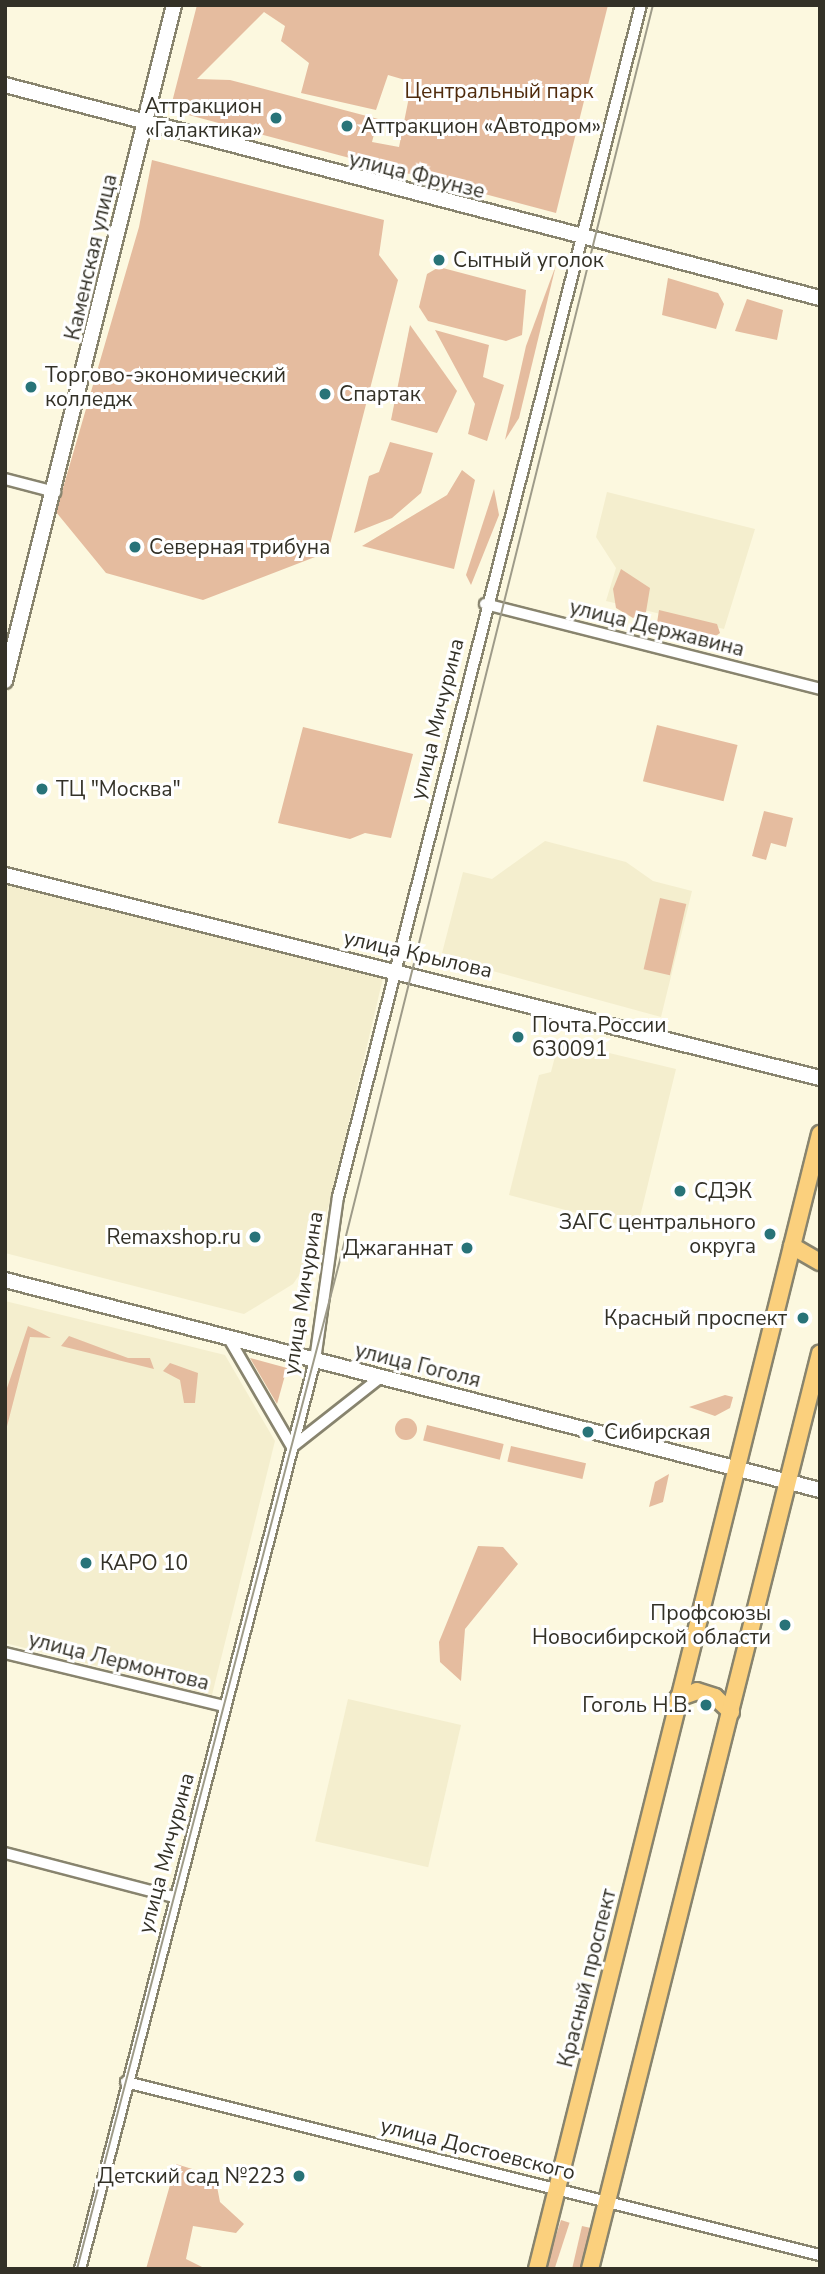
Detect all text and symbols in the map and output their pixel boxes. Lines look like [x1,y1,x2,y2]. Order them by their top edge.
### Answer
park label: Центральный парк [404,78,594,104]
place label: Аттракцион «Галактика» [145,93,262,143]
marker: Аттракцион «Галактика» [268,110,284,126]
place label: Аттракцион «Автодром» [361,113,601,139]
marker: Аттракцион «Автодром» [339,118,355,134]
street label: улица Фрунзе [346,146,488,204]
street label: Каменская улица [60,171,122,343]
place label: Сытный уголок [453,247,604,273]
marker: Сытный уголок [431,252,447,268]
place label: Торгово-экономический колледж [45,362,286,412]
marker: Торгово-экономический колледж [23,379,39,395]
place label: Спартак [339,381,421,407]
marker: Спартак [317,386,333,402]
place label: Северная трибуна [149,534,330,560]
marker: Северная трибуна [127,539,143,555]
street label: улица Державина [567,594,747,662]
street label: улица Мичурина [405,636,469,802]
place label: ТЦ "Москва" [56,776,181,802]
marker: ТЦ "Москва" [34,781,50,797]
street label: улица Крылова [341,925,495,983]
place label: Почта России 630091 [532,1012,667,1062]
marker: Почта России 630091 [510,1029,526,1045]
place label: СДЭК [694,1178,752,1204]
marker: СДЭК [672,1183,688,1199]
street label: улица Мичурина [278,1209,328,1377]
place label: ЗАГС центрального округа [559,1209,756,1259]
place label: Remaxshop.ru [106,1224,241,1250]
marker: ЗАГС центрального округа [762,1226,778,1242]
marker: Remaxshop.ru [247,1229,263,1245]
place label: Джаганнат [343,1235,453,1261]
marker: Джаганнат [459,1240,475,1256]
place label: Красный проспект [604,1305,787,1331]
marker: Красный проспект [793,1308,813,1328]
street label: улица Гоголя [352,1337,484,1393]
place label: Сибирская [604,1419,711,1445]
marker: Сибирская [578,1422,598,1442]
place label: КАРО 10 [100,1550,188,1576]
marker: КАРО 10 [78,1555,94,1571]
place label: Профсоюзы Новосибирской области [532,1600,771,1650]
marker: Профсоюзы Новосибирской области [777,1617,793,1633]
street label: улица Лермонтова [26,1626,212,1696]
place label: Гоголь Н.В. [582,1692,692,1718]
marker: Гоголь Н.В. [698,1697,714,1713]
street label: улица Мичурина [132,1770,200,1936]
street label: Красный проспект [553,1886,621,2070]
street label: улица Достоевского [378,2113,578,2185]
place label: Детский сад №223 [98,2163,285,2189]
marker: Детский сад №223 [291,2168,307,2184]

